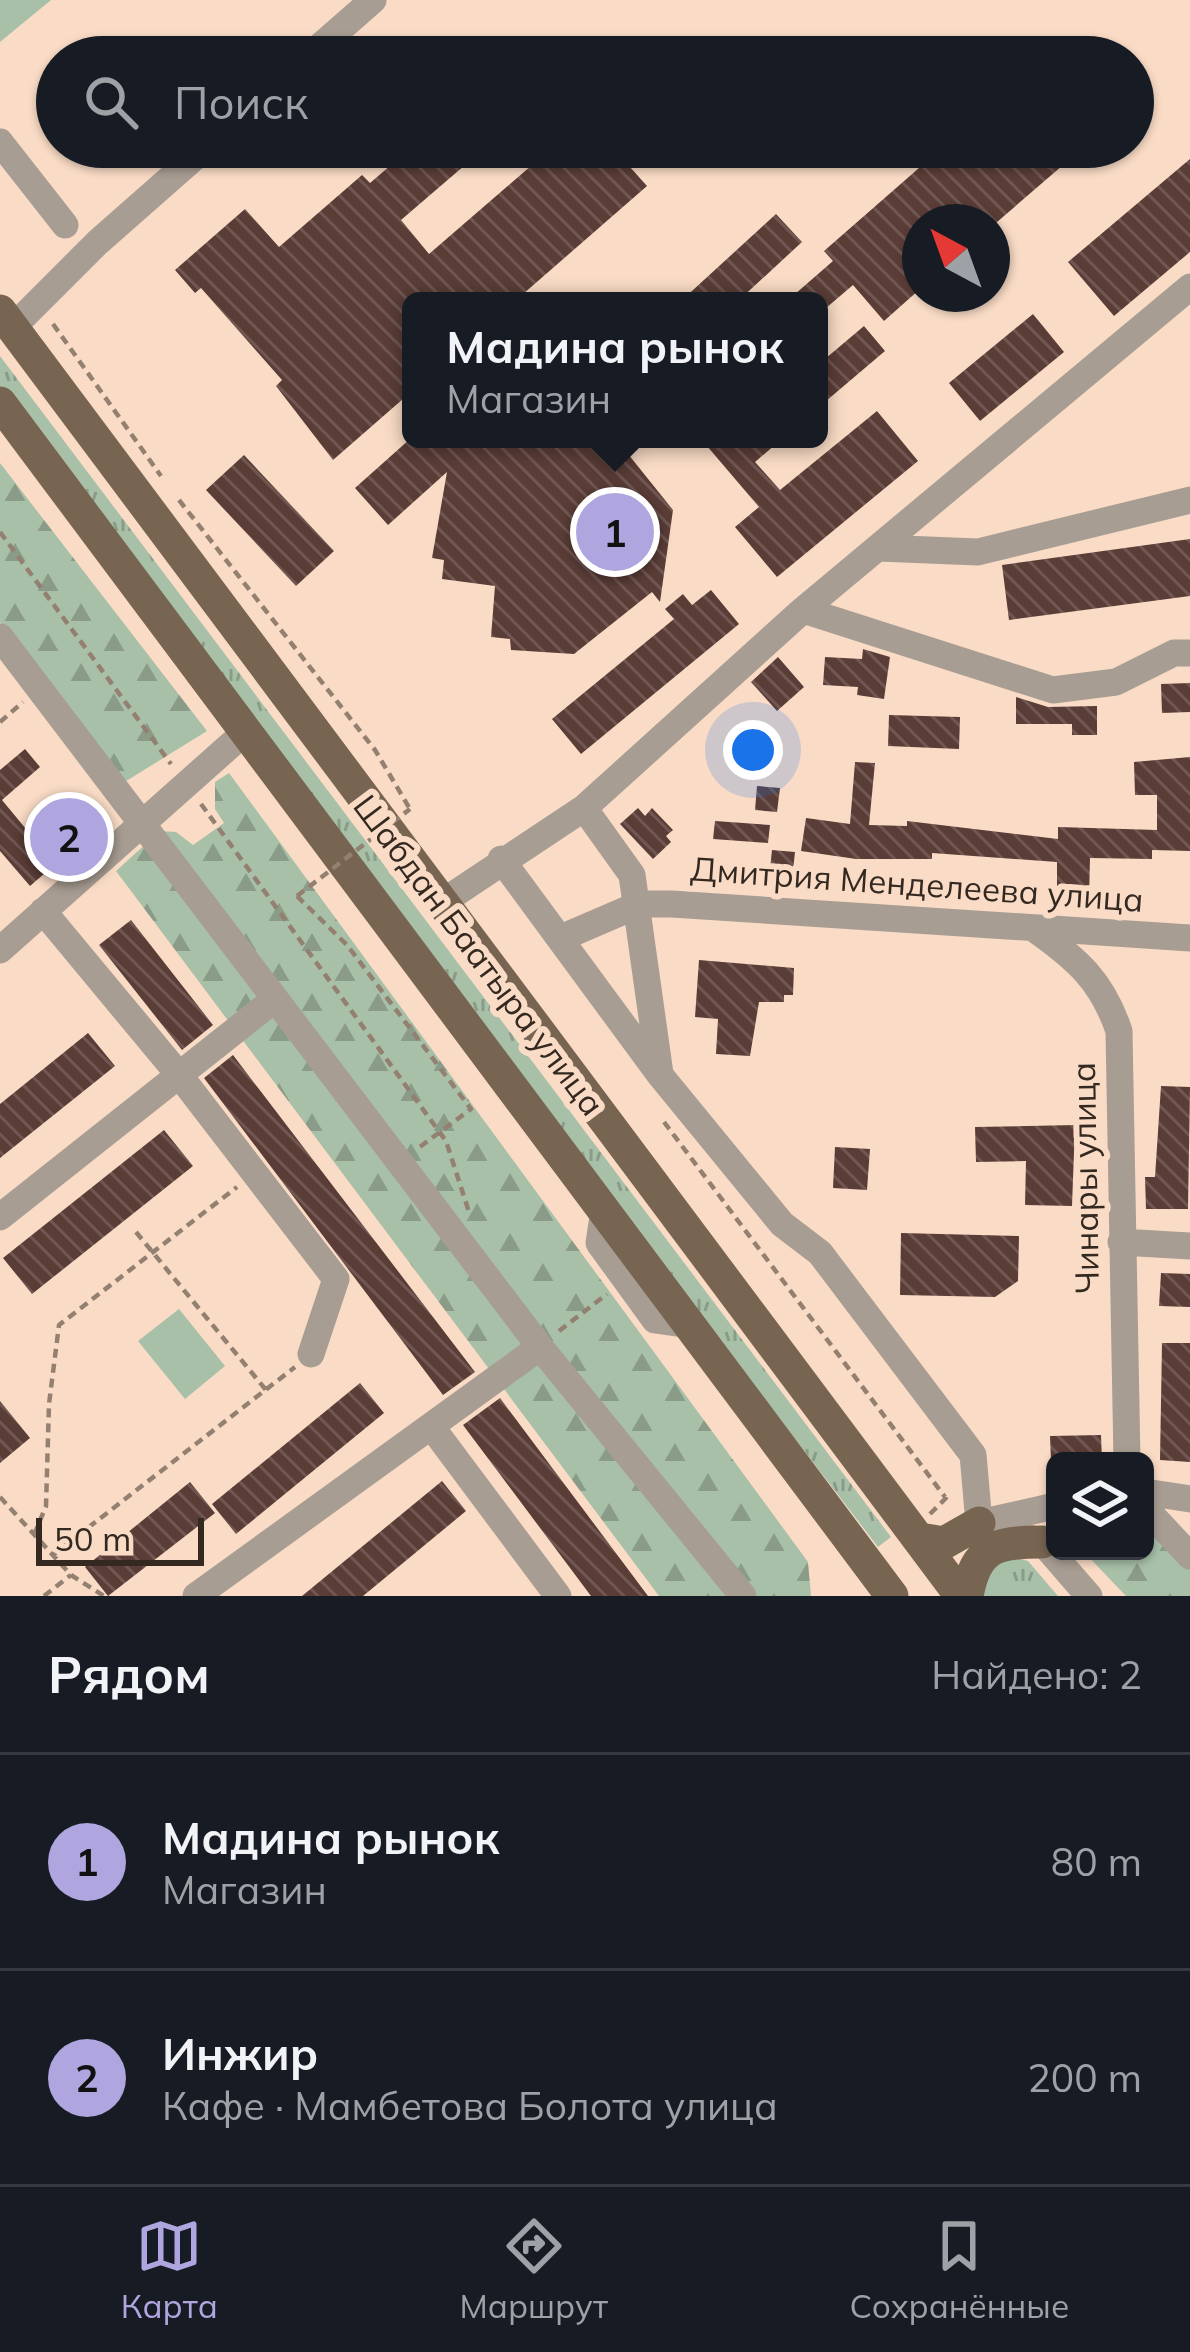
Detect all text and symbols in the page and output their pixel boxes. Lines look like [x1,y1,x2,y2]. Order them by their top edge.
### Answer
search box [36,36,1154,168]
icon: search [78,69,144,135]
text: Поиск [174,74,308,130]
north arrow [902,204,1010,312]
popup [402,292,828,448]
text: Мадина рынок [446,318,784,374]
text: Магазин [446,374,611,423]
pin: 1 [576,487,654,577]
your location [723,720,783,780]
street label: Шабдан Баатыра улица [345,786,613,1123]
pin: 2 [30,792,108,882]
street label: Дмитрия Менделеева улица [689,847,1145,920]
street label: Чинары улица [1062,1062,1107,1294]
map controls [1046,1452,1154,1560]
button: layers [1046,1452,1154,1560]
scale bar [36,1512,204,1565]
text: 50 m [54,1518,131,1559]
text: Рядом [48,1642,210,1706]
text: Найдено: 2 [931,1650,1142,1699]
text: Мадина рынок [162,1809,499,1865]
text: 1 [75,1837,99,1886]
text: 80 m [1051,1837,1142,1886]
text: Магазин [162,1865,327,1914]
text: Инжир [162,2025,318,2081]
text: 2 [75,2053,99,2102]
text: 200 m [1027,2053,1142,2102]
text: Кафе · Мамбетова Болота улица [162,2081,778,2130]
tab: Карта [121,2213,218,2326]
tab: Маршрут [460,2213,608,2326]
tab: Сохранённые [850,2213,1069,2326]

